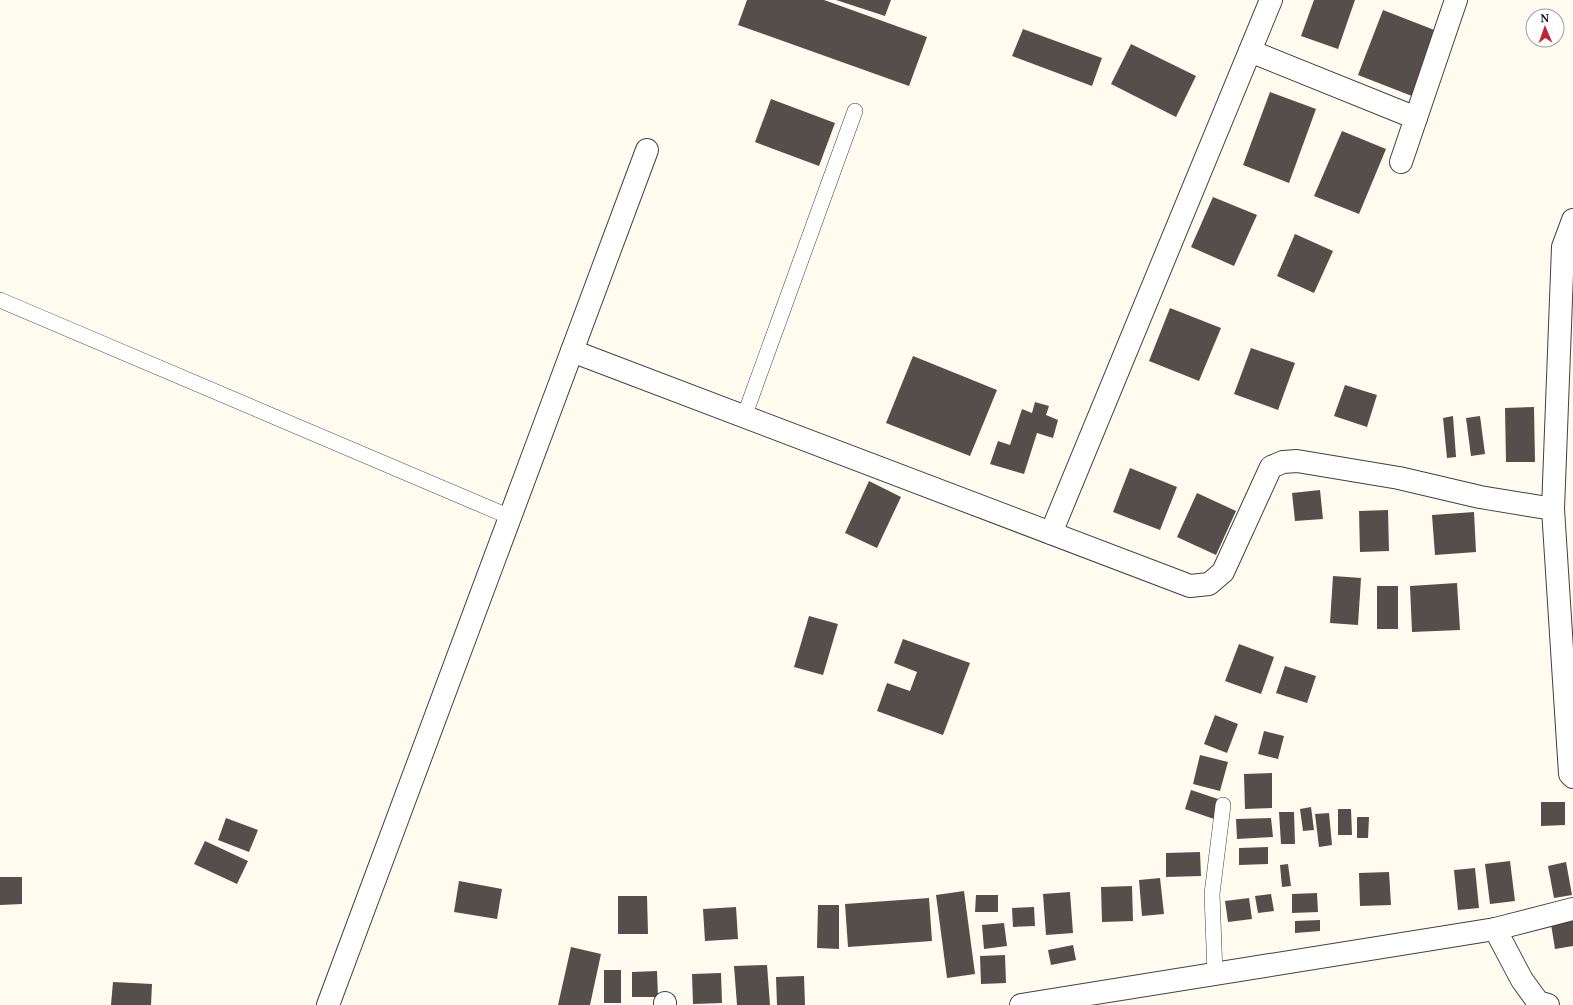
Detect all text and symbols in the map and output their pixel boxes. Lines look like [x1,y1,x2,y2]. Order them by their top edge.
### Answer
north arrow [1525,8,1565,48]
text: N [1540,10,1550,25]

